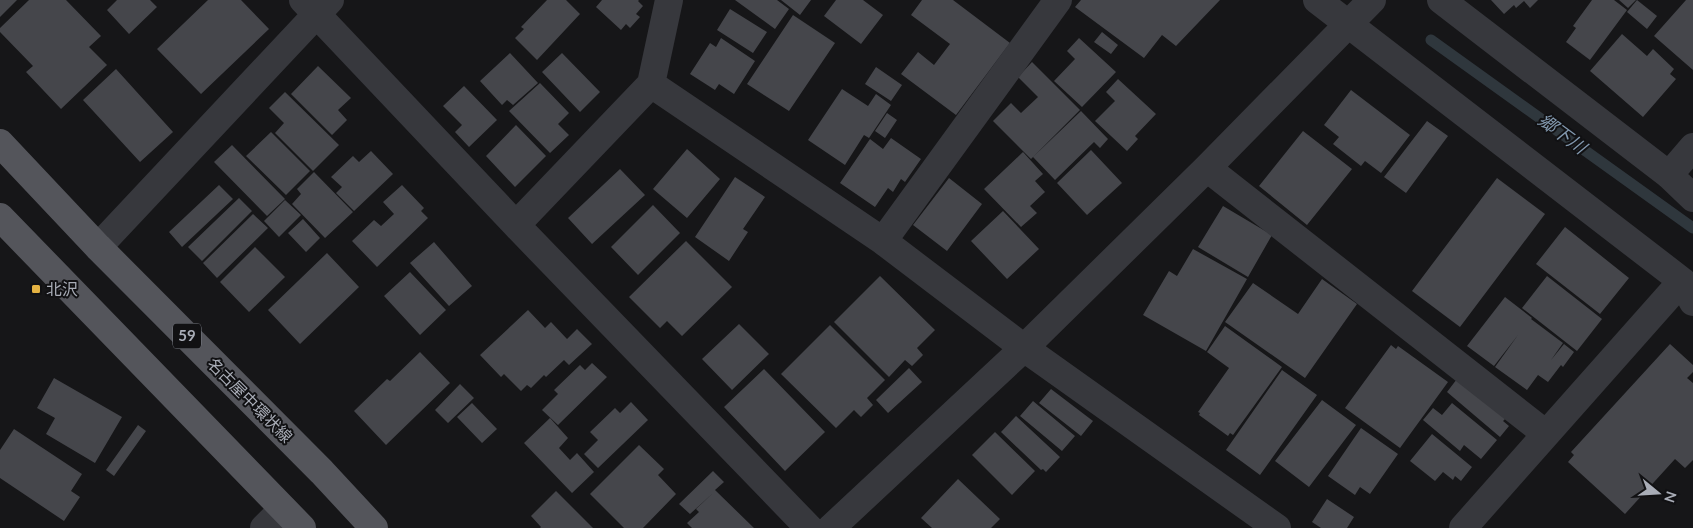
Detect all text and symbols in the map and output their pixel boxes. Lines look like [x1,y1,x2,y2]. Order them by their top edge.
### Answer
water label: 郷下川 [1534,108,1593,159]
place label: 北沢 [46,279,78,298]
marker: 北沢 [30,283,42,295]
road number: 59 [173,324,201,348]
street label: 名古屋中環状線 [204,353,297,446]
north arrow [1633,468,1683,518]
text: N [1661,489,1681,505]

